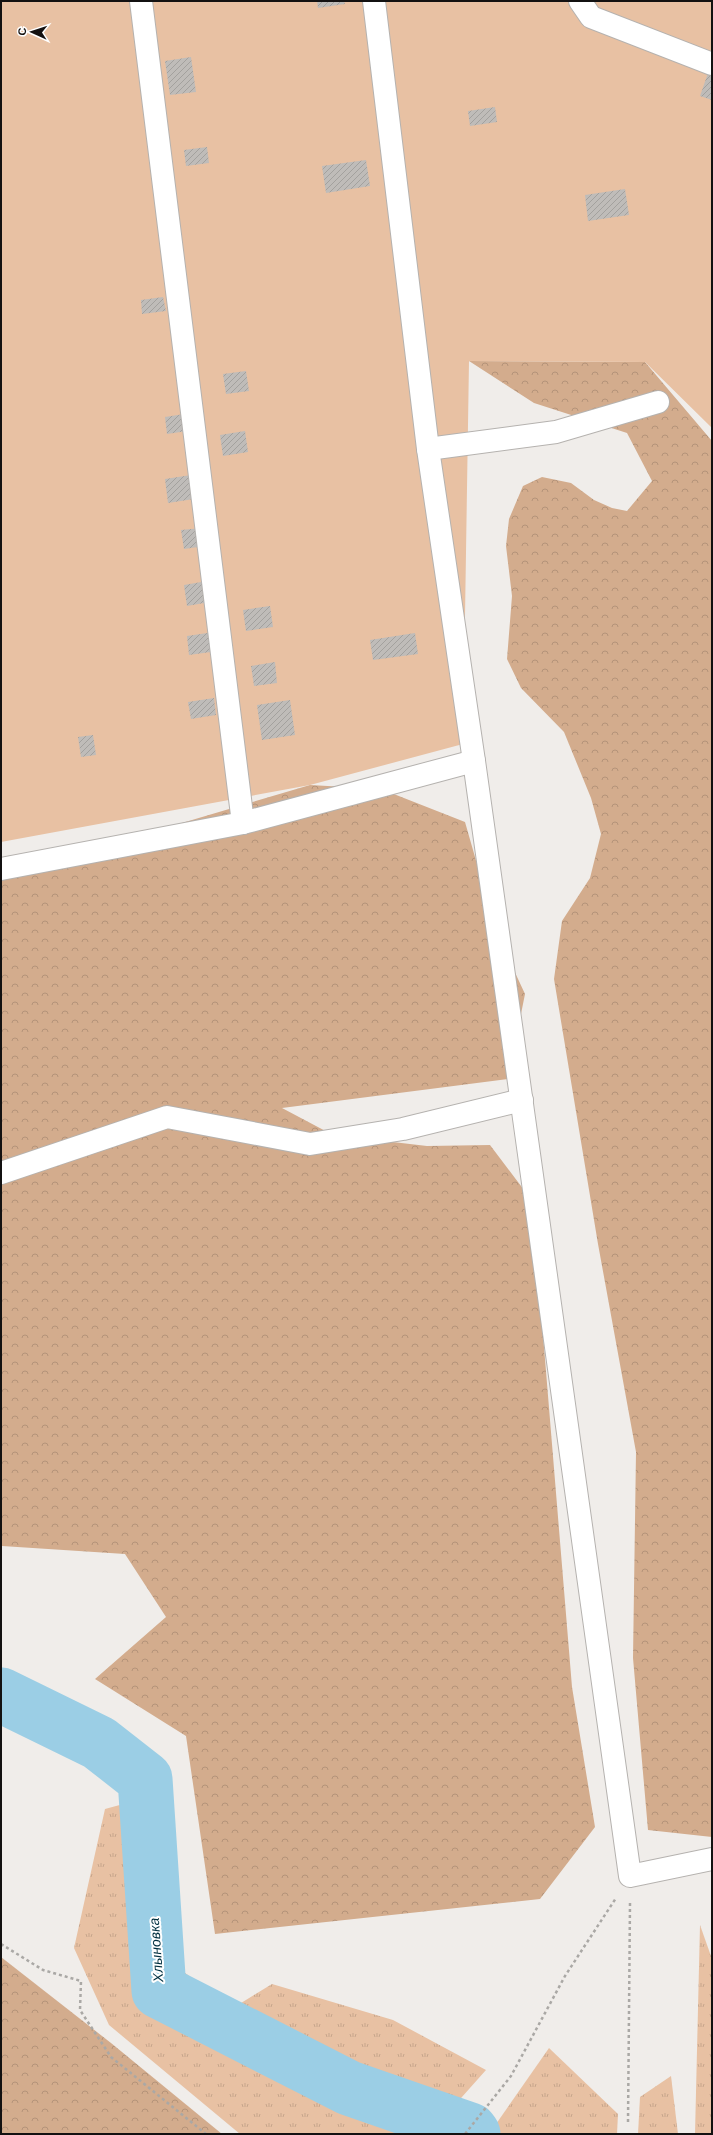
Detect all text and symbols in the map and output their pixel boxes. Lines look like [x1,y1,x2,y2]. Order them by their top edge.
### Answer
north arrow [12,12,52,52]
text: С [15,27,28,36]
water label: Хлыновка [145,1917,166,1984]

